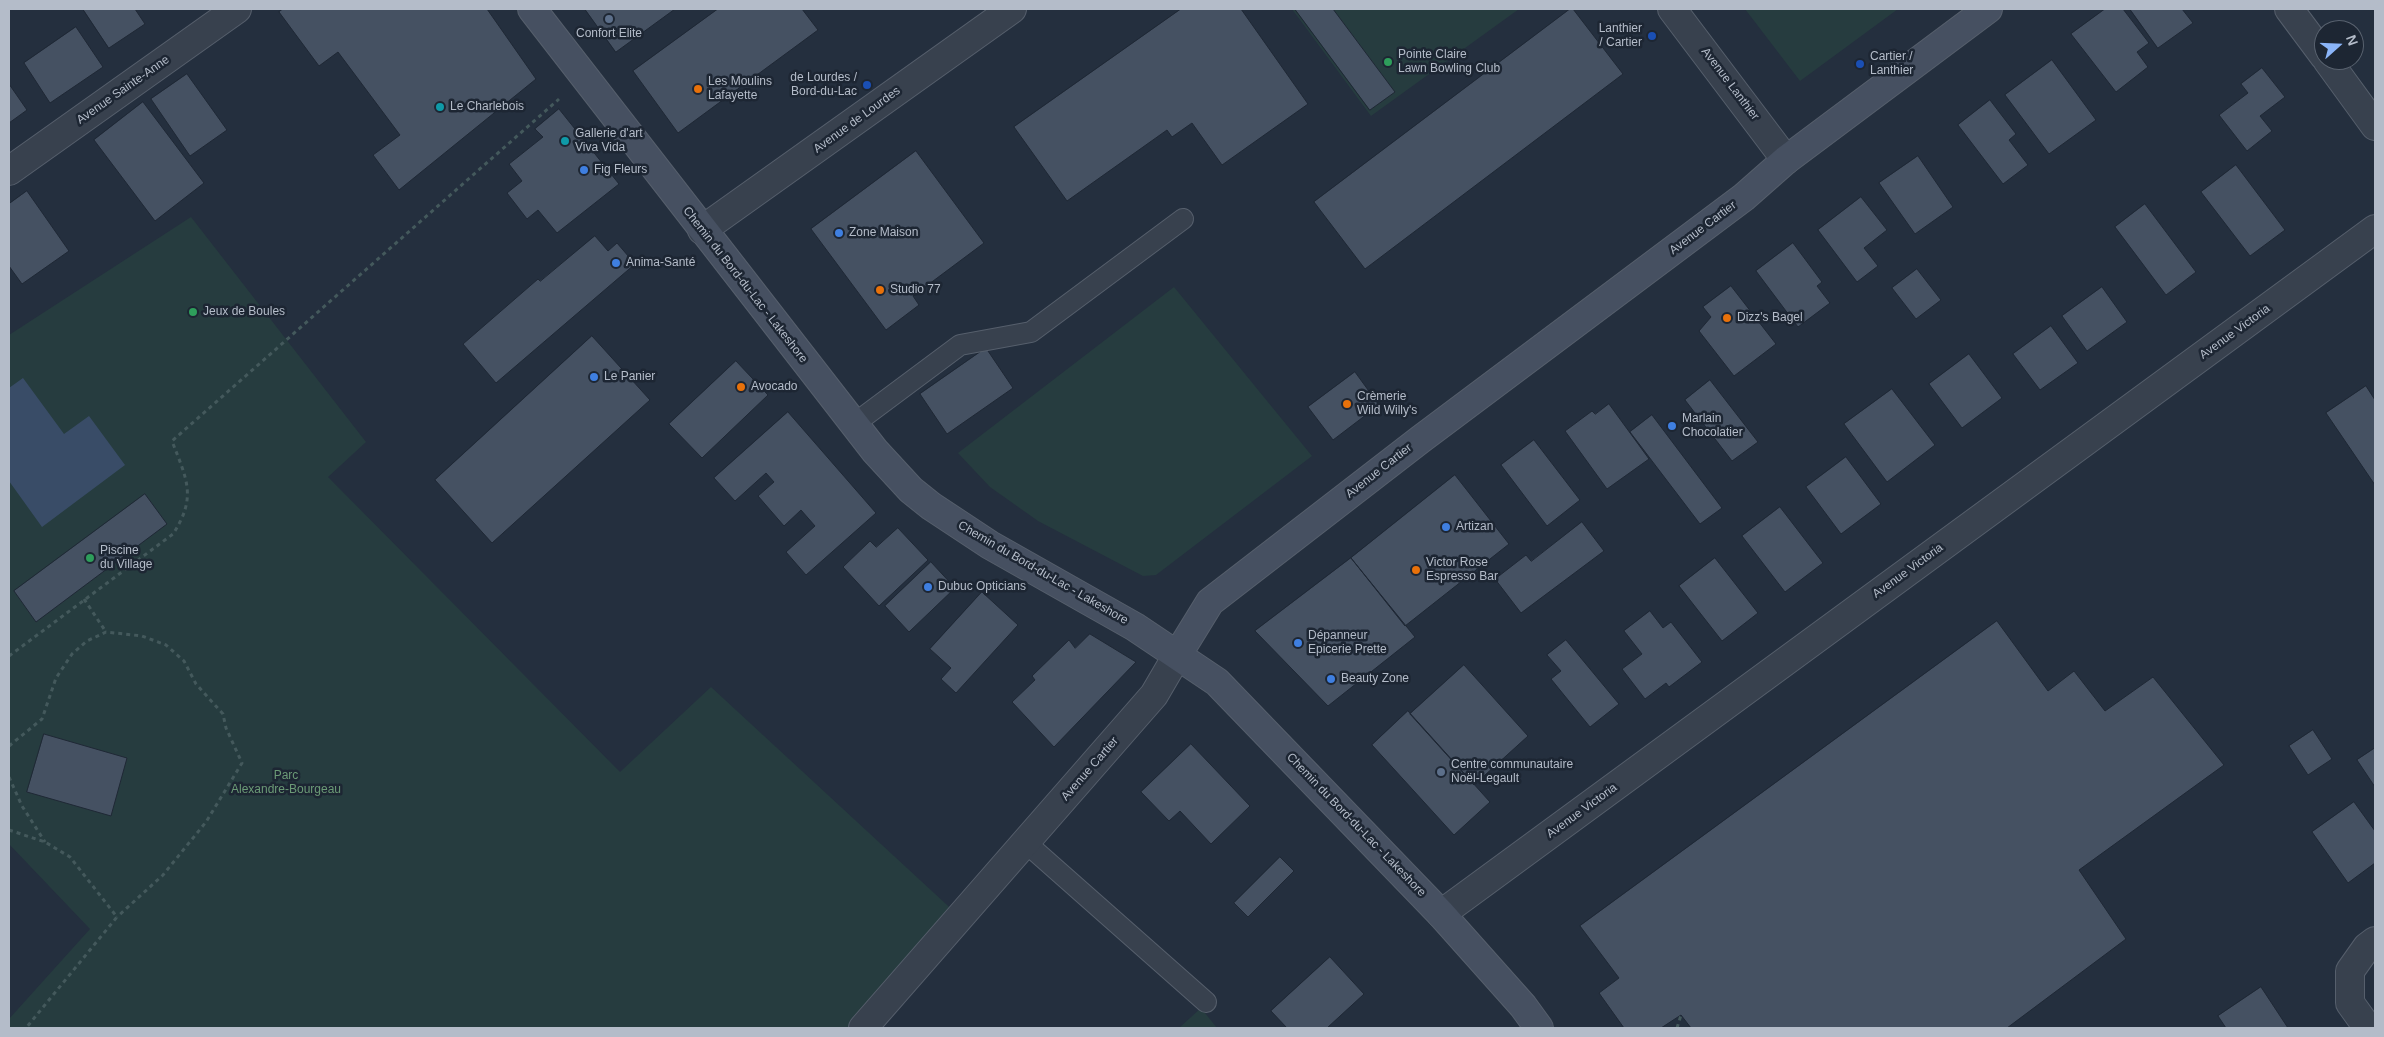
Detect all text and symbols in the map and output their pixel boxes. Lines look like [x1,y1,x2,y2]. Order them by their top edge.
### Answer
marker: Confort Elite [603,13,615,25]
north arrow [2314,20,2364,70]
place label: Lanthier / Cartier [1599,22,1642,50]
place label: Confort Elite [576,27,642,41]
marker: Lanthier / Cartier [1646,30,1658,42]
text: N [2343,33,2361,48]
street label: Avenue Lanthier [1698,45,1762,123]
place label: Pointe Claire Lawn Bowling Club [1398,48,1500,76]
place label: Cartier / Lanthier [1870,50,1913,78]
street label: Avenue Sainte-Anne [74,53,172,127]
marker: Pointe Claire Lawn Bowling Club [1382,56,1394,68]
marker: Cartier / Lanthier [1854,58,1866,70]
place label: de Lourdes / Bord-du-Lac [790,71,857,99]
place label: Les Moulins Lafayette [708,75,772,103]
marker: de Lourdes / Bord-du-Lac [861,79,873,91]
marker: Les Moulins Lafayette [692,83,704,95]
street label: Avenue de Lourdes [811,84,903,156]
place label: Le Charlebois [450,100,524,114]
marker: Le Charlebois [434,101,446,113]
place label: Gallerie d'art Viva Vida [575,127,643,155]
marker: Gallerie d'art Viva Vida [559,135,571,147]
place label: Fig Fleurs [594,163,647,177]
marker: Fig Fleurs [578,164,590,176]
street label: Avenue Cartier [1667,198,1739,258]
street label: Chemin du Bord-du-Lac - Lakeshore [680,204,810,366]
place label: Zone Maison [849,226,918,240]
marker: Zone Maison [833,227,845,239]
place label: Anima-Santé [626,256,695,270]
marker: Anima-Santé [610,257,622,269]
place label: Studio 77 [890,283,941,297]
marker: Studio 77 [874,284,886,296]
street label: Avenue Victoria [2197,302,2273,362]
place label: Jeux de Boules [203,305,285,319]
marker: Jeux de Boules [187,306,199,318]
place label: Dizz's Bagel [1737,311,1803,325]
marker: Dizz's Bagel [1721,312,1733,324]
place label: Le Panier [604,370,655,384]
marker: Le Panier [588,371,600,383]
place label: Avocado [751,380,797,394]
marker: Avocado [735,381,747,393]
place label: Crèmerie Wild Willy's [1357,390,1417,418]
marker: Crèmerie Wild Willy's [1341,398,1353,410]
place label: Marlain Chocolatier [1682,412,1743,440]
marker: Marlain Chocolatier [1666,420,1678,432]
street label: Avenue Cartier [1343,441,1415,501]
street label: Chemin du Bord-du-Lac - Lakeshore [955,518,1131,628]
place label: Artizan [1456,520,1493,534]
marker: Artizan [1440,521,1452,533]
street label: Avenue Victoria [1870,541,1946,601]
place label: Piscine du Village [100,544,152,572]
marker: Piscine du Village [84,552,96,564]
place label: Victor Rose Espresso Bar [1426,556,1498,584]
marker: Victor Rose Espresso Bar [1410,564,1422,576]
place label: Dubuc Opticians [938,580,1026,594]
marker: Dubuc Opticians [922,581,934,593]
place label: Dépanneur Epicerie Prette [1308,629,1387,657]
marker: Dépanneur Epicerie Prette [1292,637,1304,649]
place label: Beauty Zone [1341,672,1409,686]
marker: Beauty Zone [1325,673,1337,685]
street label: Avenue Cartier [1058,734,1122,804]
street label: Chemin du Bord-du-Lac - Lakeshore [1283,750,1429,900]
place label: Centre communautaire Noël-Legault [1451,758,1573,786]
marker: Centre communautaire Noël-Legault [1435,766,1447,778]
park label: Parc Alexandre-Bourgeau [231,769,341,797]
street label: Avenue Victoria [1544,781,1620,841]

